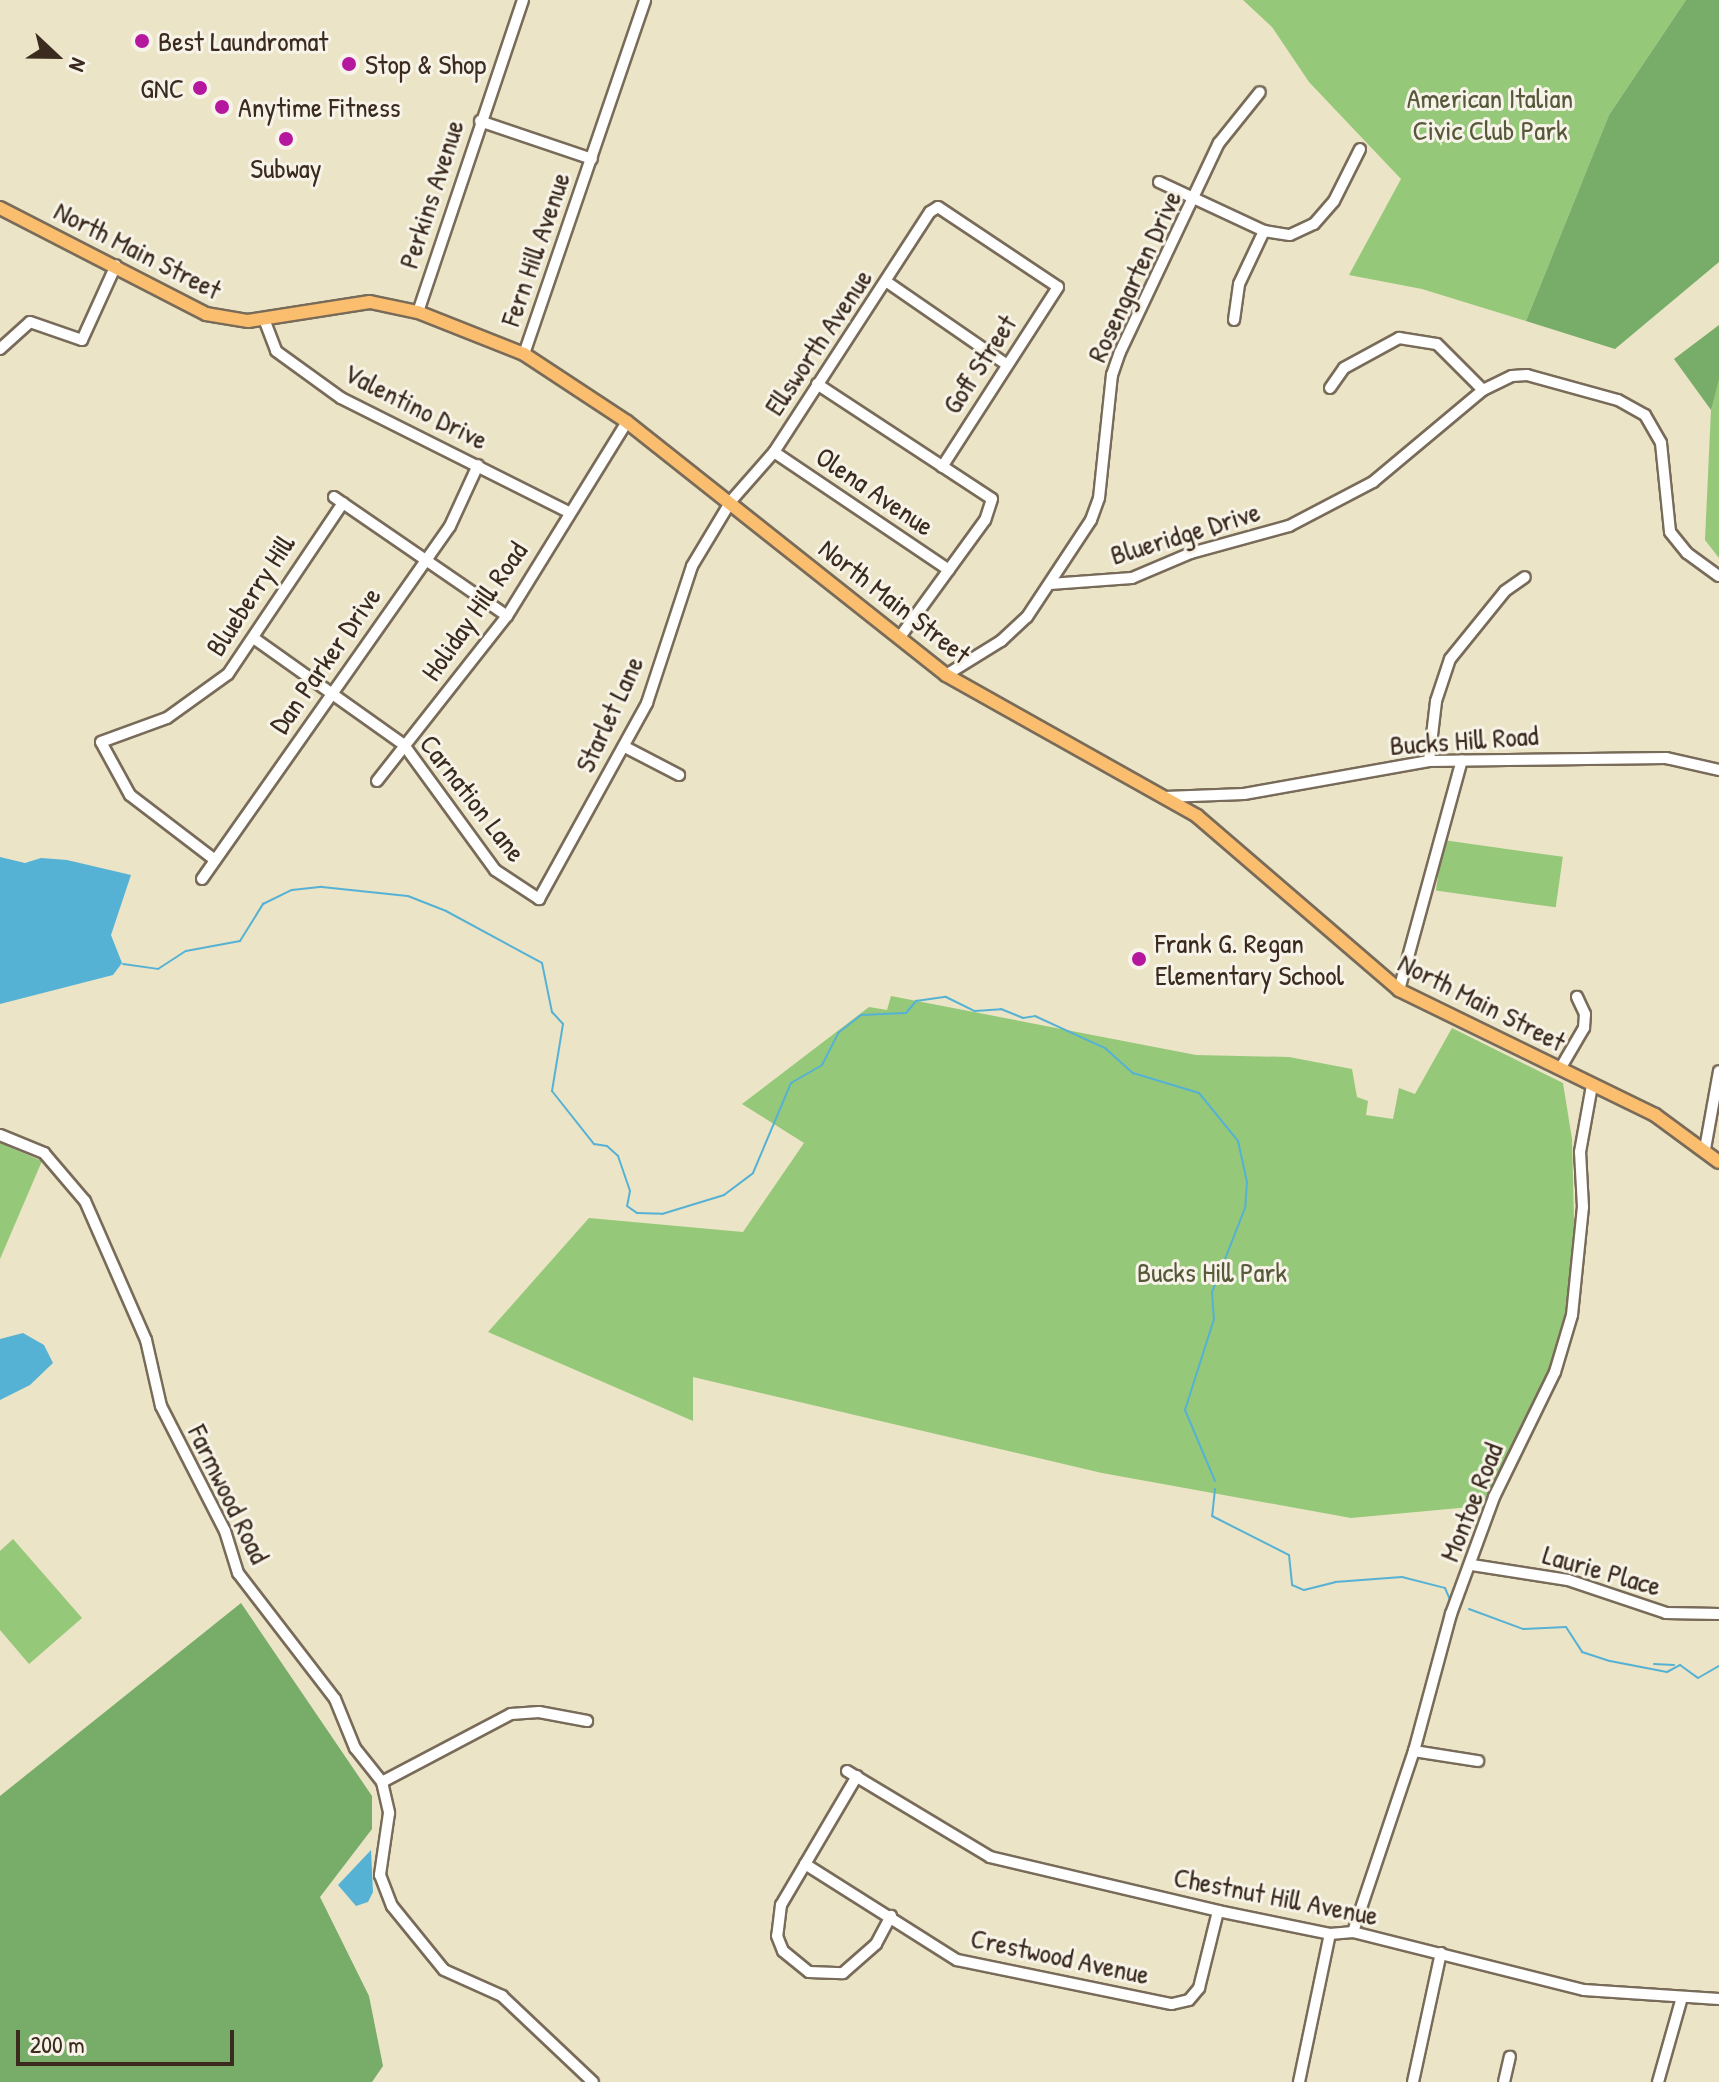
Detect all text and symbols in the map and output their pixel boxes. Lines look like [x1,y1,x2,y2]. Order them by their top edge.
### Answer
north arrow [16,16,96,96]
place label: Best Laundromat [158,24,328,58]
marker: Best Laundromat [133,32,151,50]
place label: Stop & Shop [365,47,486,81]
text: N [62,54,94,76]
marker: Stop & Shop [340,55,358,73]
place label: GNC [140,71,184,105]
marker: GNC [191,79,209,97]
park label: American Italian Civic Club Park [1407,81,1573,147]
place label: Anytime Fitness [238,90,400,124]
marker: Anytime Fitness [213,98,231,116]
street label: Perkins Avenue [391,115,471,273]
marker: Subway [277,130,295,148]
place label: Subway [250,151,322,185]
street label: Fern Hill Avenue [493,168,577,330]
street label: Rosengarten Drive [1080,185,1188,367]
street label: North Main Street [49,193,227,307]
street label: Ellsworth Avenue [757,263,879,421]
street label: Goff Street [935,308,1023,420]
street label: Valentino Drive [338,355,494,457]
street label: Olena Avenue [810,439,940,543]
street label: Blueridge Drive [1106,494,1264,572]
street label: Blueberry Hill [198,528,302,662]
street label: North Main Street [813,531,977,671]
street label: Holiday Hill Road [414,535,534,687]
street label: Dan Parker Drive [262,580,388,740]
street label: Starlet Lane [568,651,650,777]
street label: Bucks Hill Road [1389,718,1539,762]
street label: Carnation Lane [413,728,533,868]
place label: Frank G. Regan Elementary School [1155,926,1344,992]
street label: North Main Street [1393,945,1571,1059]
marker: Frank G. Regan Elementary School [1130,950,1148,968]
park label: Bucks Hill Park [1137,1255,1287,1289]
street label: Farmwood Road [181,1419,277,1569]
street label: Montoe Road [1432,1438,1510,1566]
street label: Laurie Place [1539,1537,1665,1603]
street label: Chestnut Hill Avenue [1171,1860,1381,1932]
street label: Crestwood Avenue [968,1921,1152,1991]
scale bar [20,2014,238,2064]
text: 200 m [30,2028,85,2060]

